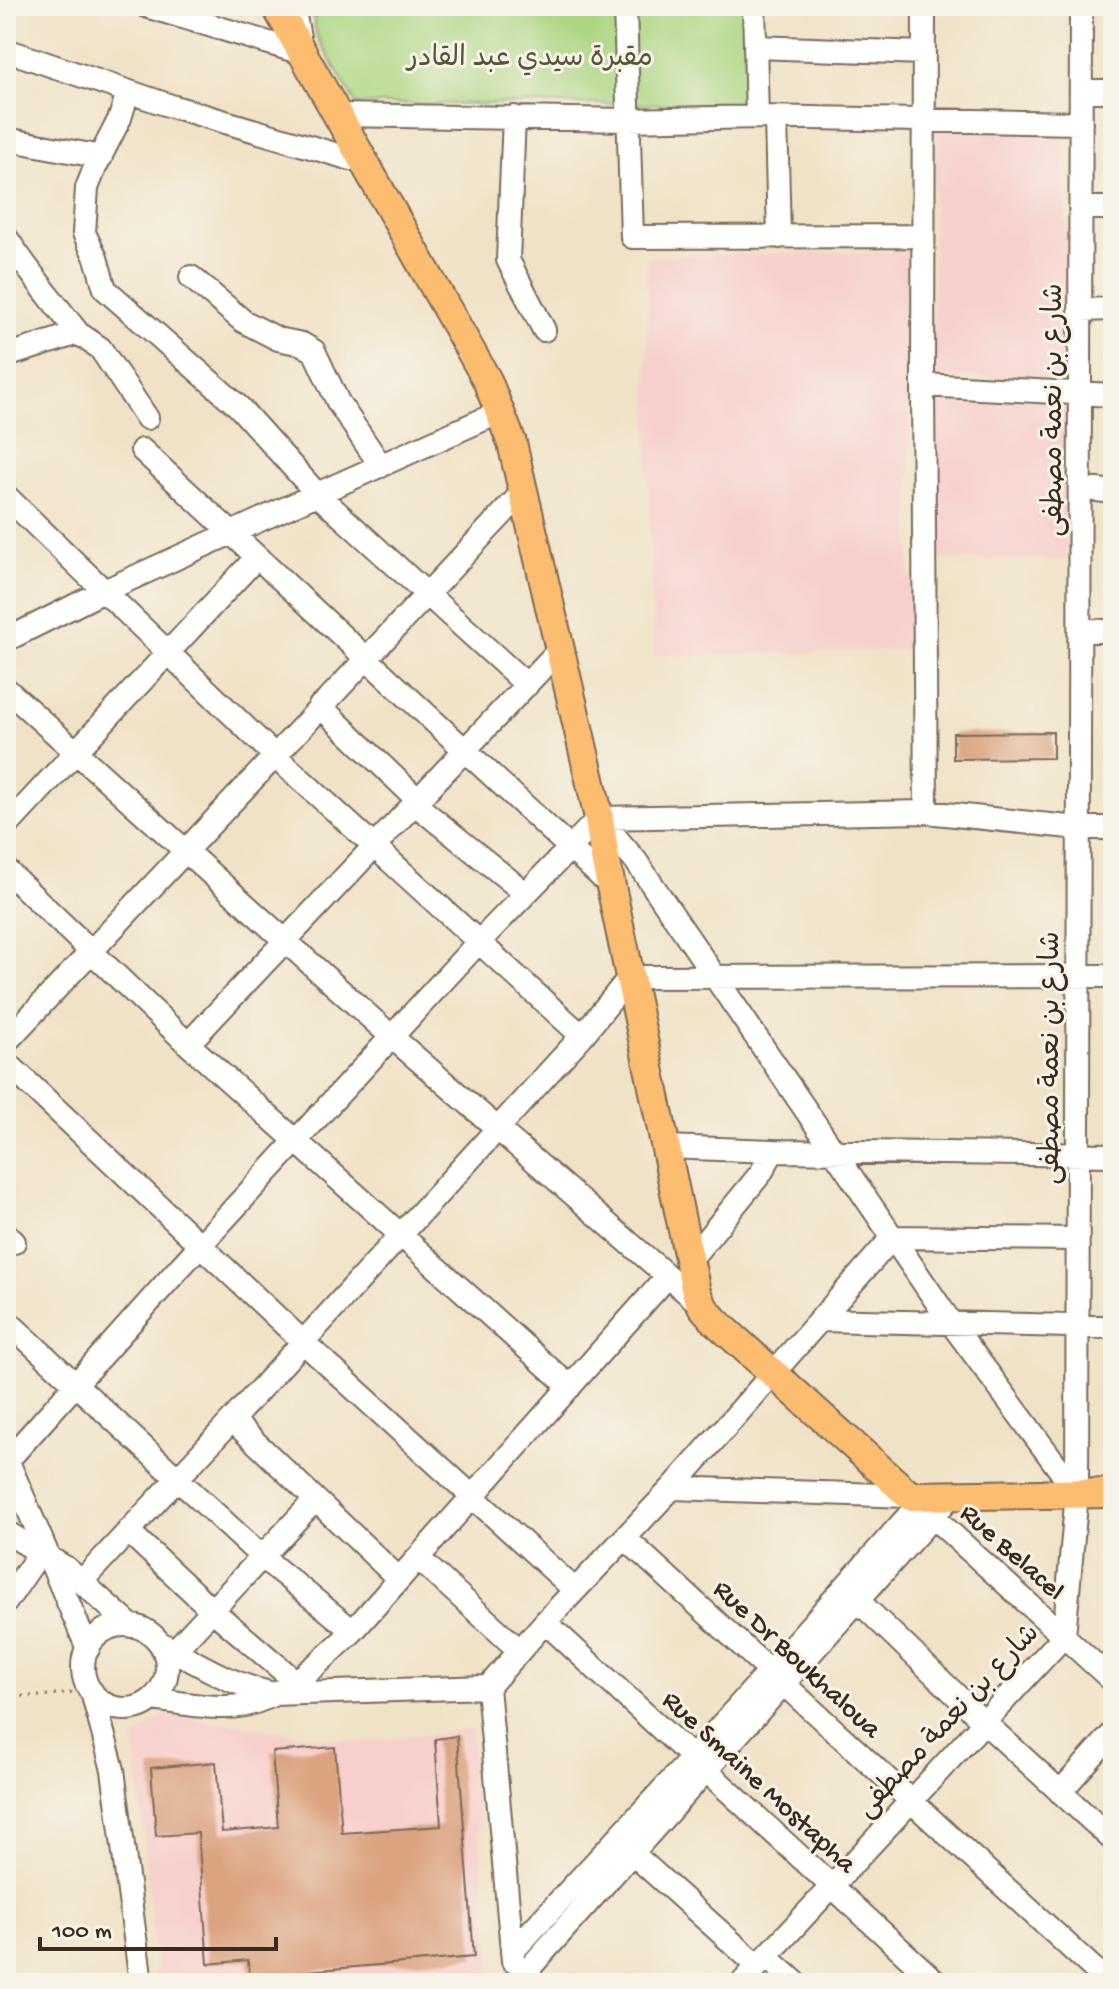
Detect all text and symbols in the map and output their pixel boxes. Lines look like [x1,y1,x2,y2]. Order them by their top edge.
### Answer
park label: مقبرة سيدي عبد القادر [405,43,653,76]
street label: شارع بن نعمة مصطفى [1039,283,1072,537]
street label: شارع بن نعمة مصطفى [1036,931,1069,1185]
street label: Rue Belacel [952,1498,1070,1609]
street label: Rue Dr Boukhaloua [705,1574,888,1748]
street label: شارع بن نعمة مصطفى [851,1618,1048,1826]
street label: Rue Smaine Mostapha [654,1685,863,1883]
scale bar [40,1901,276,1951]
text: 100 m [51,1918,112,1947]

